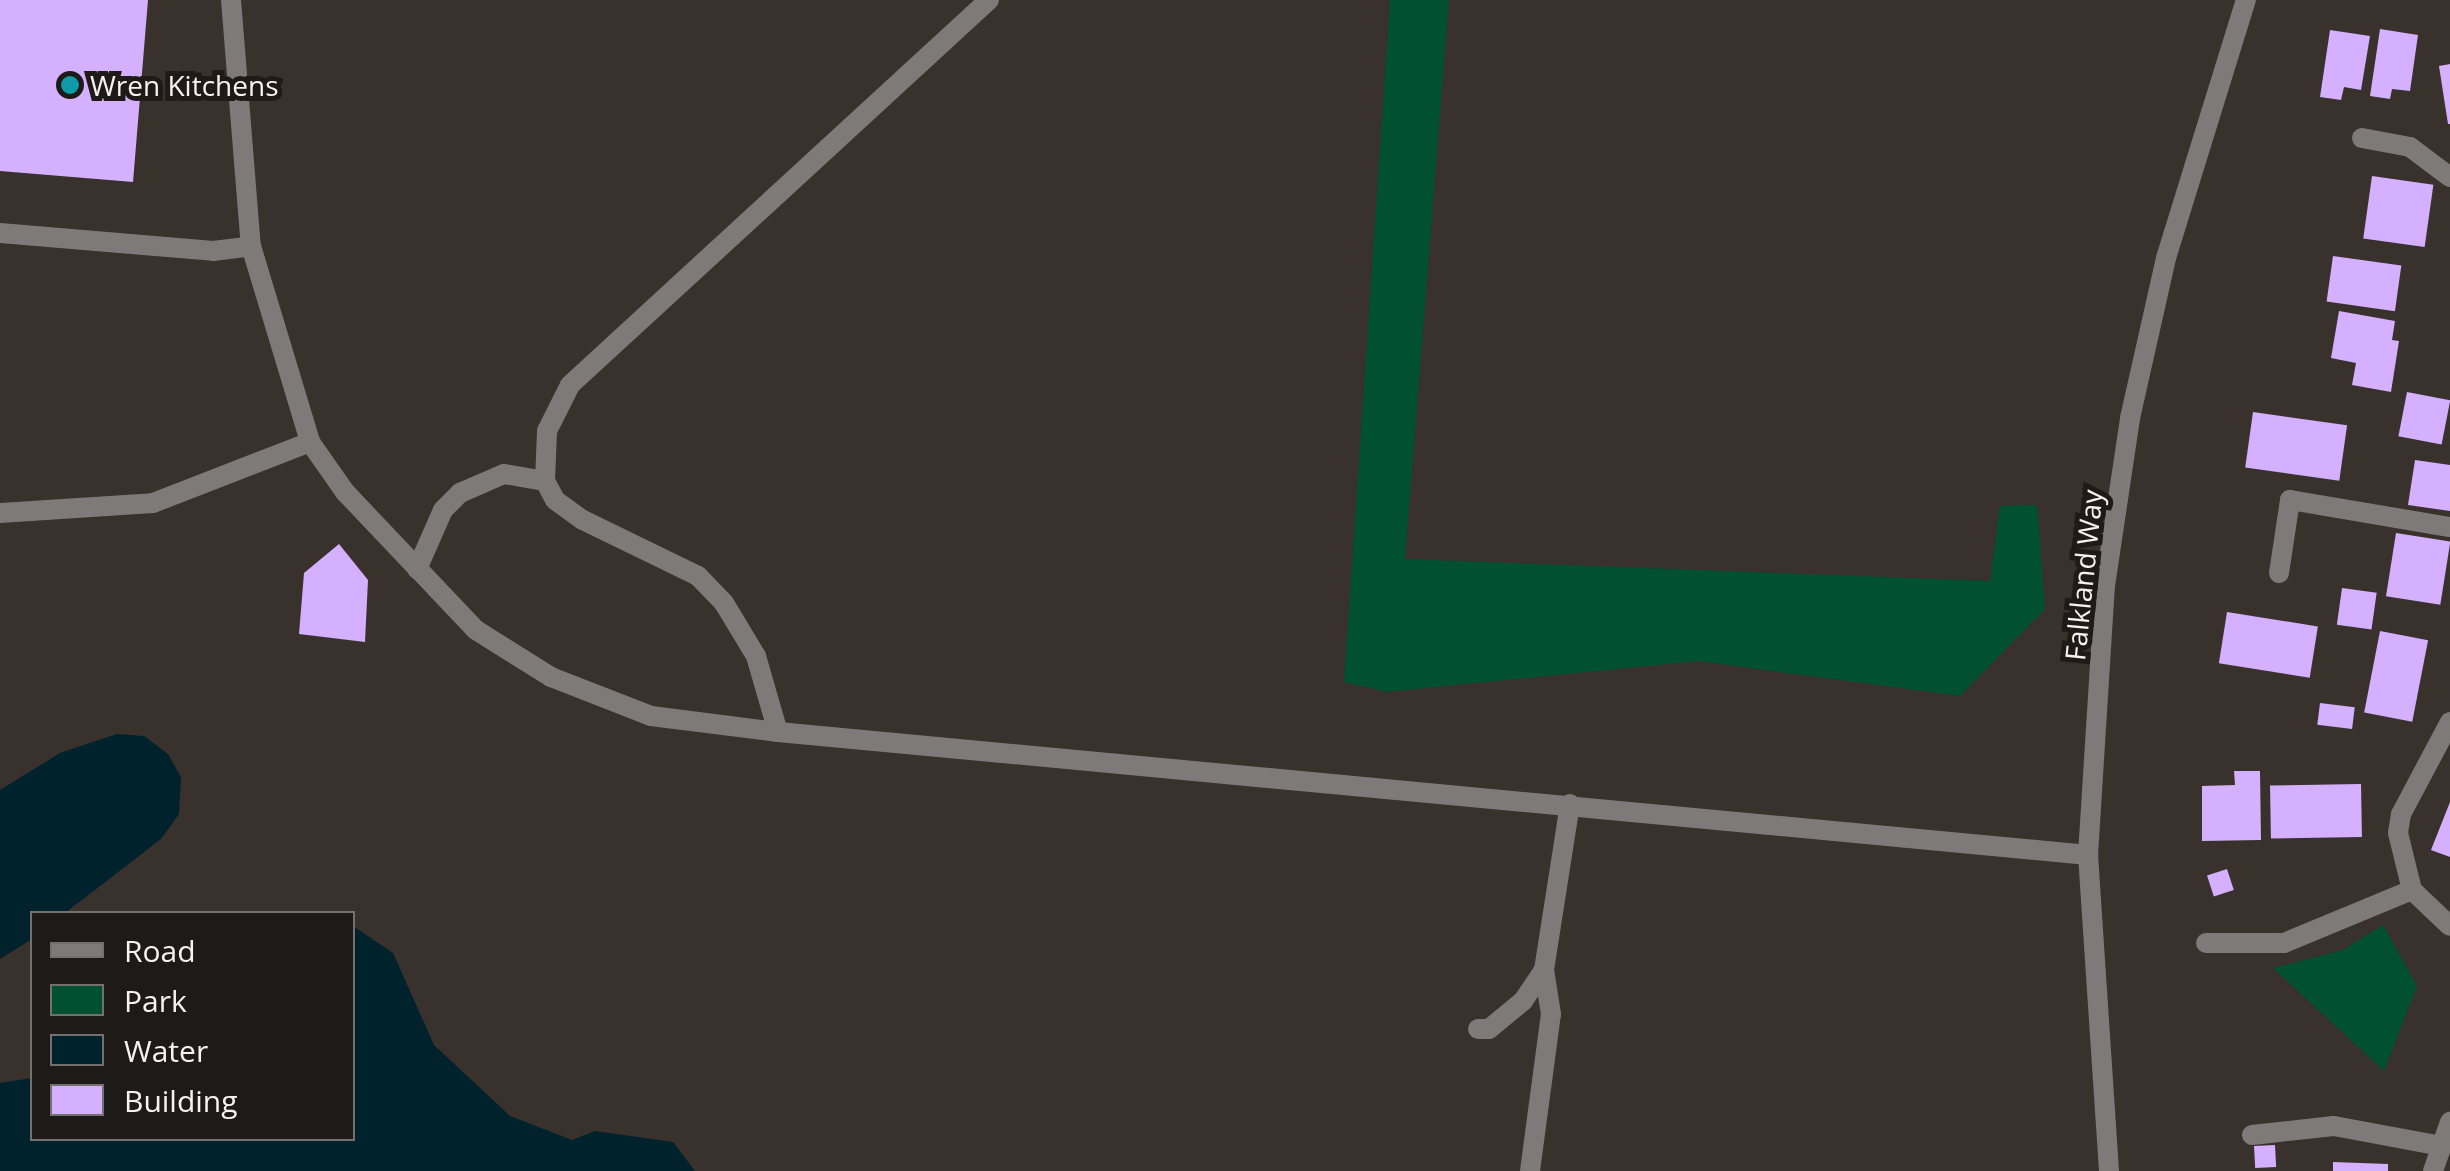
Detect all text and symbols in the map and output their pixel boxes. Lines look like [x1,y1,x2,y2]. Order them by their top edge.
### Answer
place label: Wren Kitchens [90,68,278,102]
marker: Wren Kitchens [59,74,81,96]
street label: Falkland Way [2057,488,2109,662]
legend [30,911,355,1141]
text: Road [124,930,196,971]
text: Park [124,980,187,1021]
text: Water [124,1030,208,1071]
text: Building [124,1080,238,1121]

